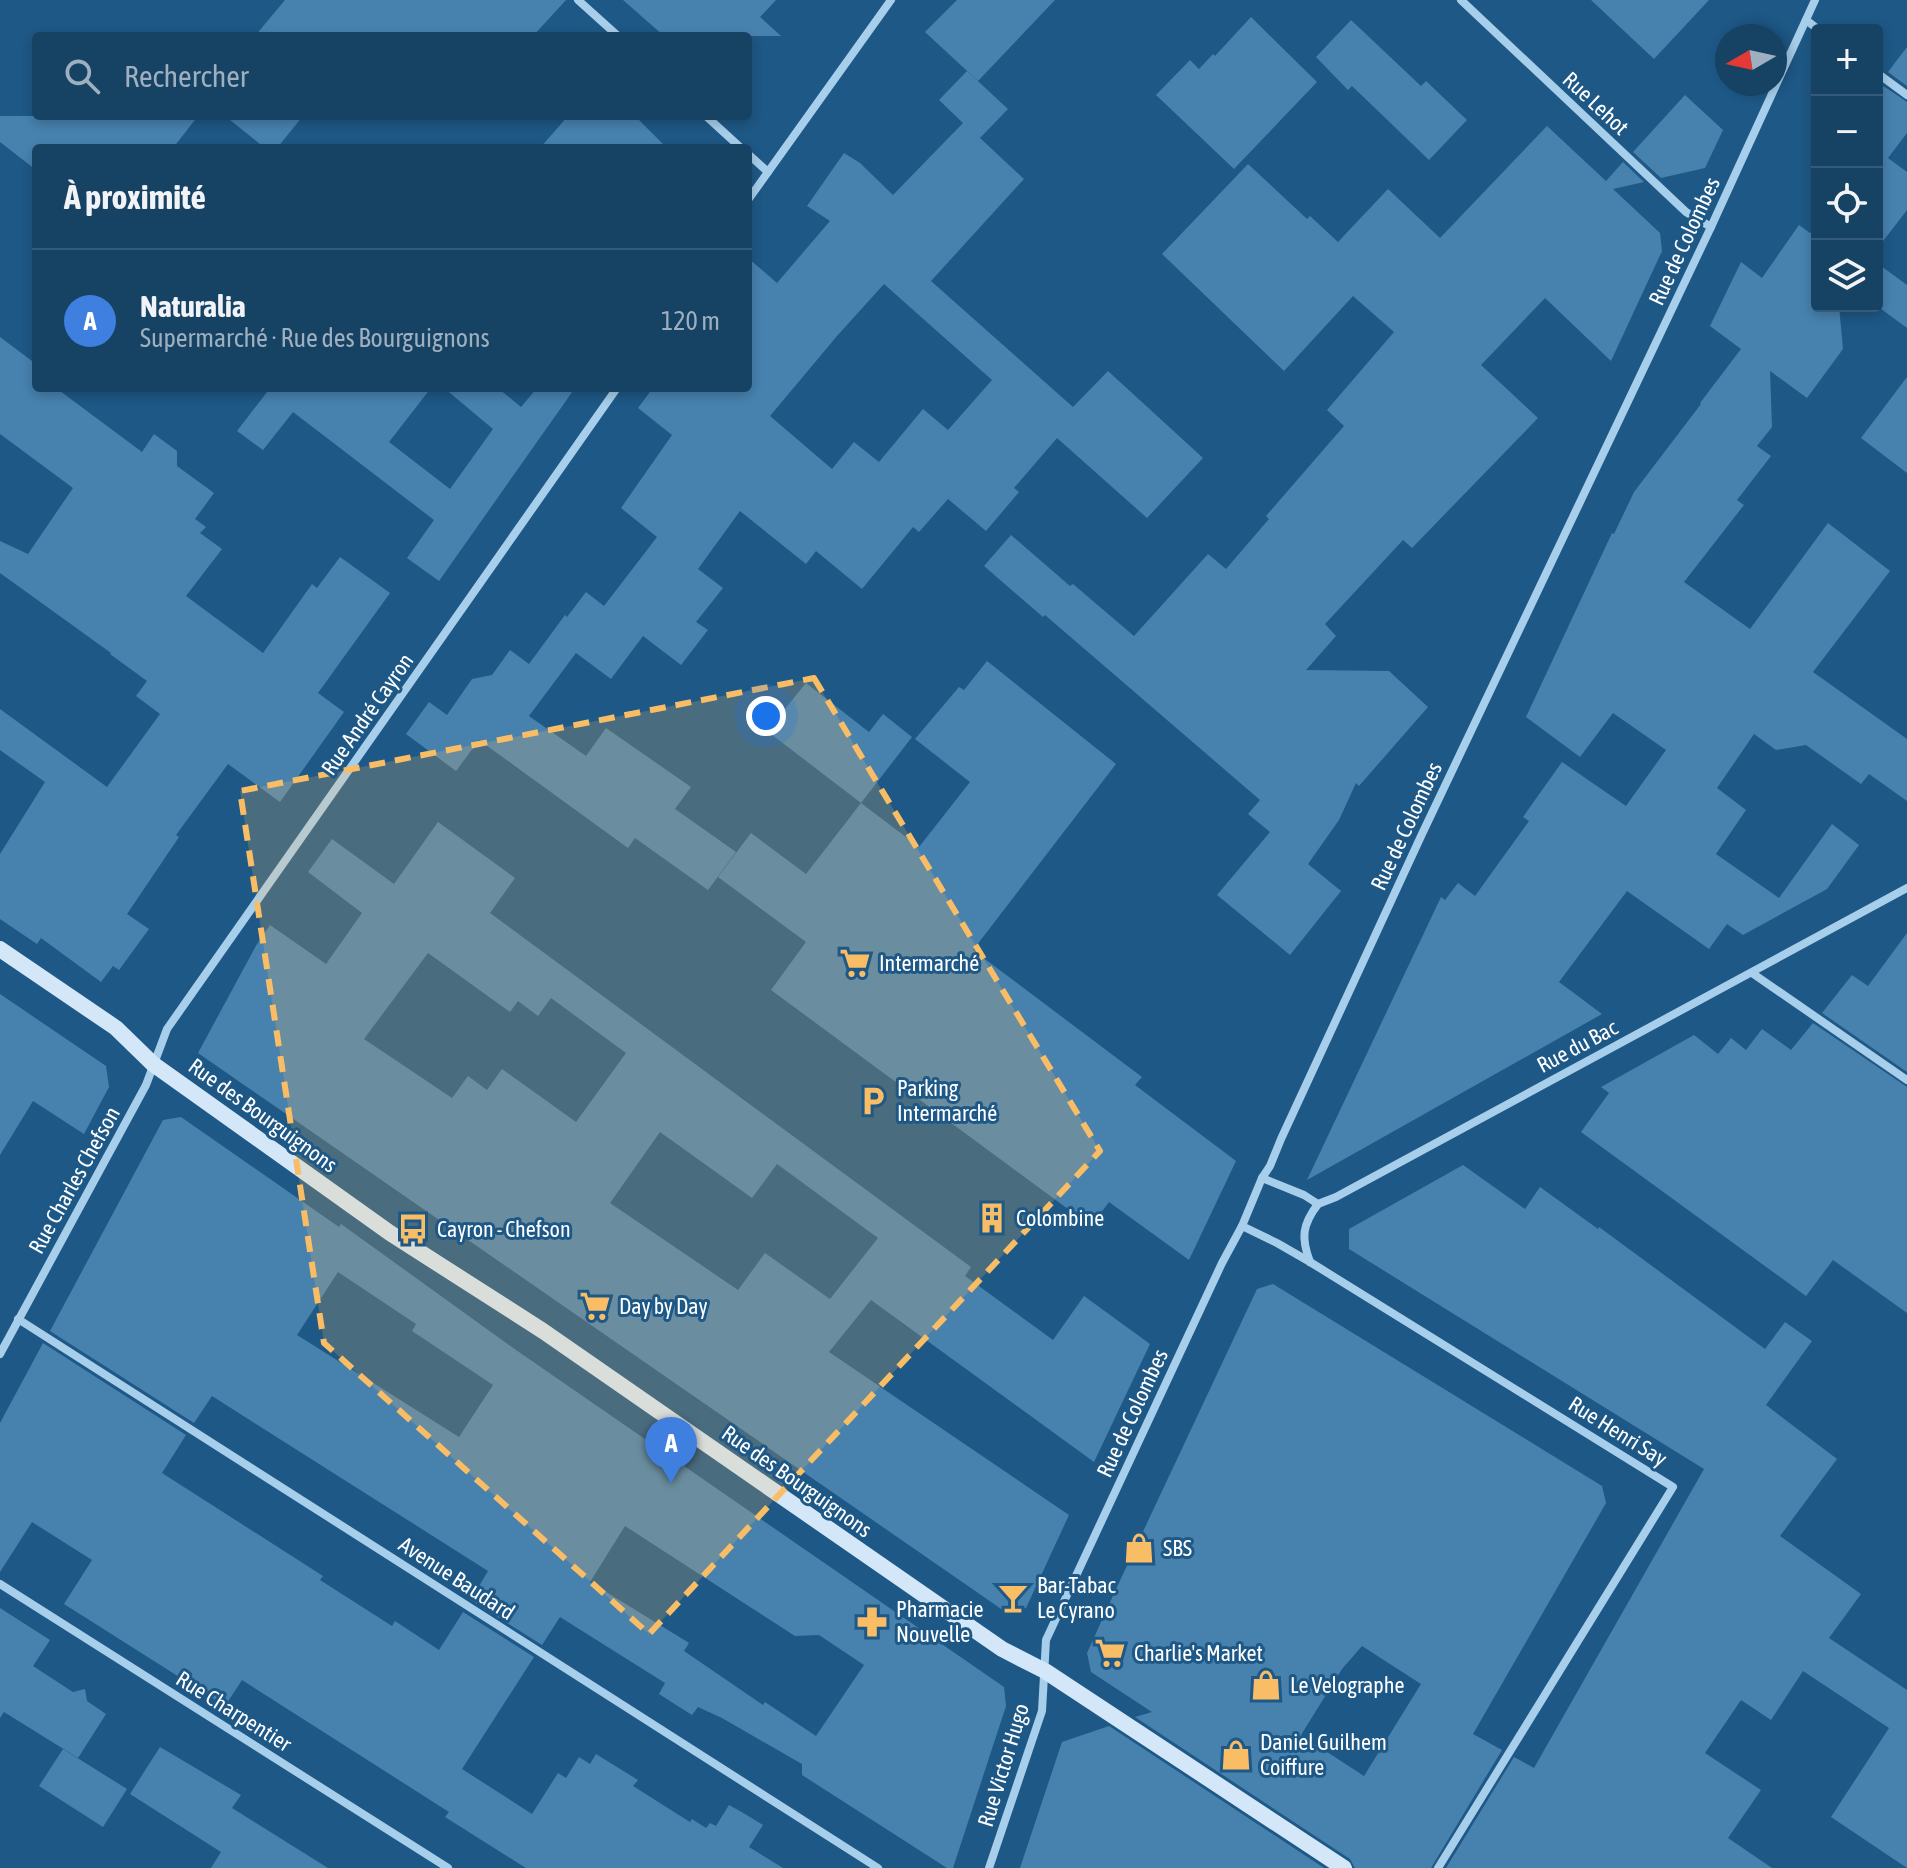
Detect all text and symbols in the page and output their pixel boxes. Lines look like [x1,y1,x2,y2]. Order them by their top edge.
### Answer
north arrow [1715,24,1787,96]
map controls [1811,24,1883,312]
button: + [1811,24,1883,96]
search box [32,32,752,120]
icon: search [60,54,104,98]
text: Rechercher [124,59,249,93]
street label: Rue Lehot [1558,66,1634,140]
button: − [1811,96,1883,168]
button: locate [1811,168,1883,240]
street label: Rue de Colombes [1643,173,1725,309]
text: À proximité [64,177,206,216]
button: layers [1811,240,1883,312]
text: Naturalia [140,289,246,323]
text: A [84,306,96,336]
text: 120 m [661,306,720,336]
text: Supermarché · Rue des Bourguignons [140,323,490,353]
street label: Rue André Cayron [315,648,419,780]
your location [746,696,786,736]
street label: Rue de Colombes [1365,758,1447,894]
supermarket icon: Intermarché [838,946,872,980]
place label: Intermarché [879,950,979,976]
street label: Rue du Bac [1532,1014,1622,1078]
street label: Rue des Bourguignons [184,1052,342,1178]
place label: Parking Intermarché [897,1075,997,1126]
parking icon: Parking Intermarché [856,1084,890,1118]
street label: Rue Charles Chefson [23,1102,125,1258]
building icon: Colombine [975,1201,1009,1235]
place label: Colombine [1016,1205,1104,1231]
bus stop icon: Cayron - Chefson [396,1212,430,1246]
place label: Cayron - Chefson [437,1216,571,1242]
supermarket icon: Day by Day [578,1289,612,1323]
place label: Day by Day [619,1293,708,1319]
street label: Rue de Colombes [1091,1345,1173,1481]
street label: Rue Henri Say [1564,1391,1672,1471]
pin: A [645,1417,697,1483]
street label: Rue des Bourguignons [717,1420,877,1543]
street label: Avenue Baudard [394,1531,520,1625]
shop icon: SBS [1122,1531,1156,1565]
place label: SBS [1163,1535,1192,1561]
place label: Bar-Tabac Le Cyrano [1037,1572,1117,1623]
bar icon: Bar-Tabac Le Cyrano [996,1581,1030,1615]
place label: Pharmacie Nouvelle [896,1596,983,1647]
pharmacy icon: Pharmacie Nouvelle [855,1605,889,1639]
supermarket icon: Charlie's Market [1093,1636,1127,1670]
place label: Charlie's Market [1134,1640,1263,1666]
street label: Rue Charpentier [172,1665,297,1757]
shop icon: Le Velographe [1249,1668,1283,1702]
place label: Le Velographe [1290,1672,1404,1698]
street label: Rue Victor Hugo [972,1700,1034,1830]
place label: Daniel Guilhem Coiffure [1260,1729,1387,1780]
shop icon: Daniel Guilhem Coiffure [1219,1738,1253,1772]

